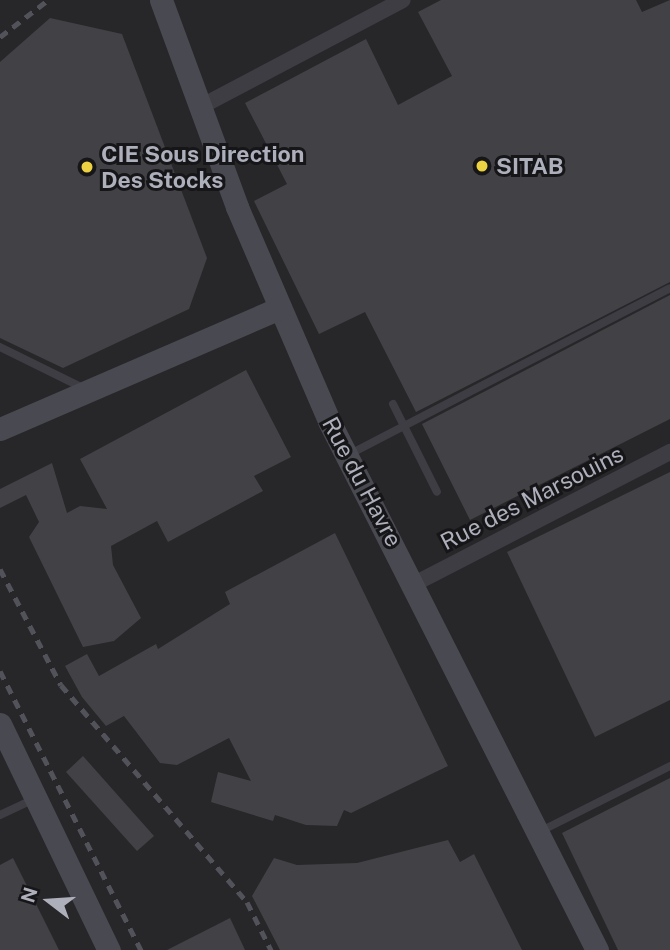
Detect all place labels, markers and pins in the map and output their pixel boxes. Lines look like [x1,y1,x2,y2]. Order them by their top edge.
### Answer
place label: CIE Sous Direction Des Stocks [101,140,305,194]
place label: SITAB [496,152,564,180]
marker: SITAB [474,158,490,174]
marker: CIE Sous Direction Des Stocks [79,159,95,175]

